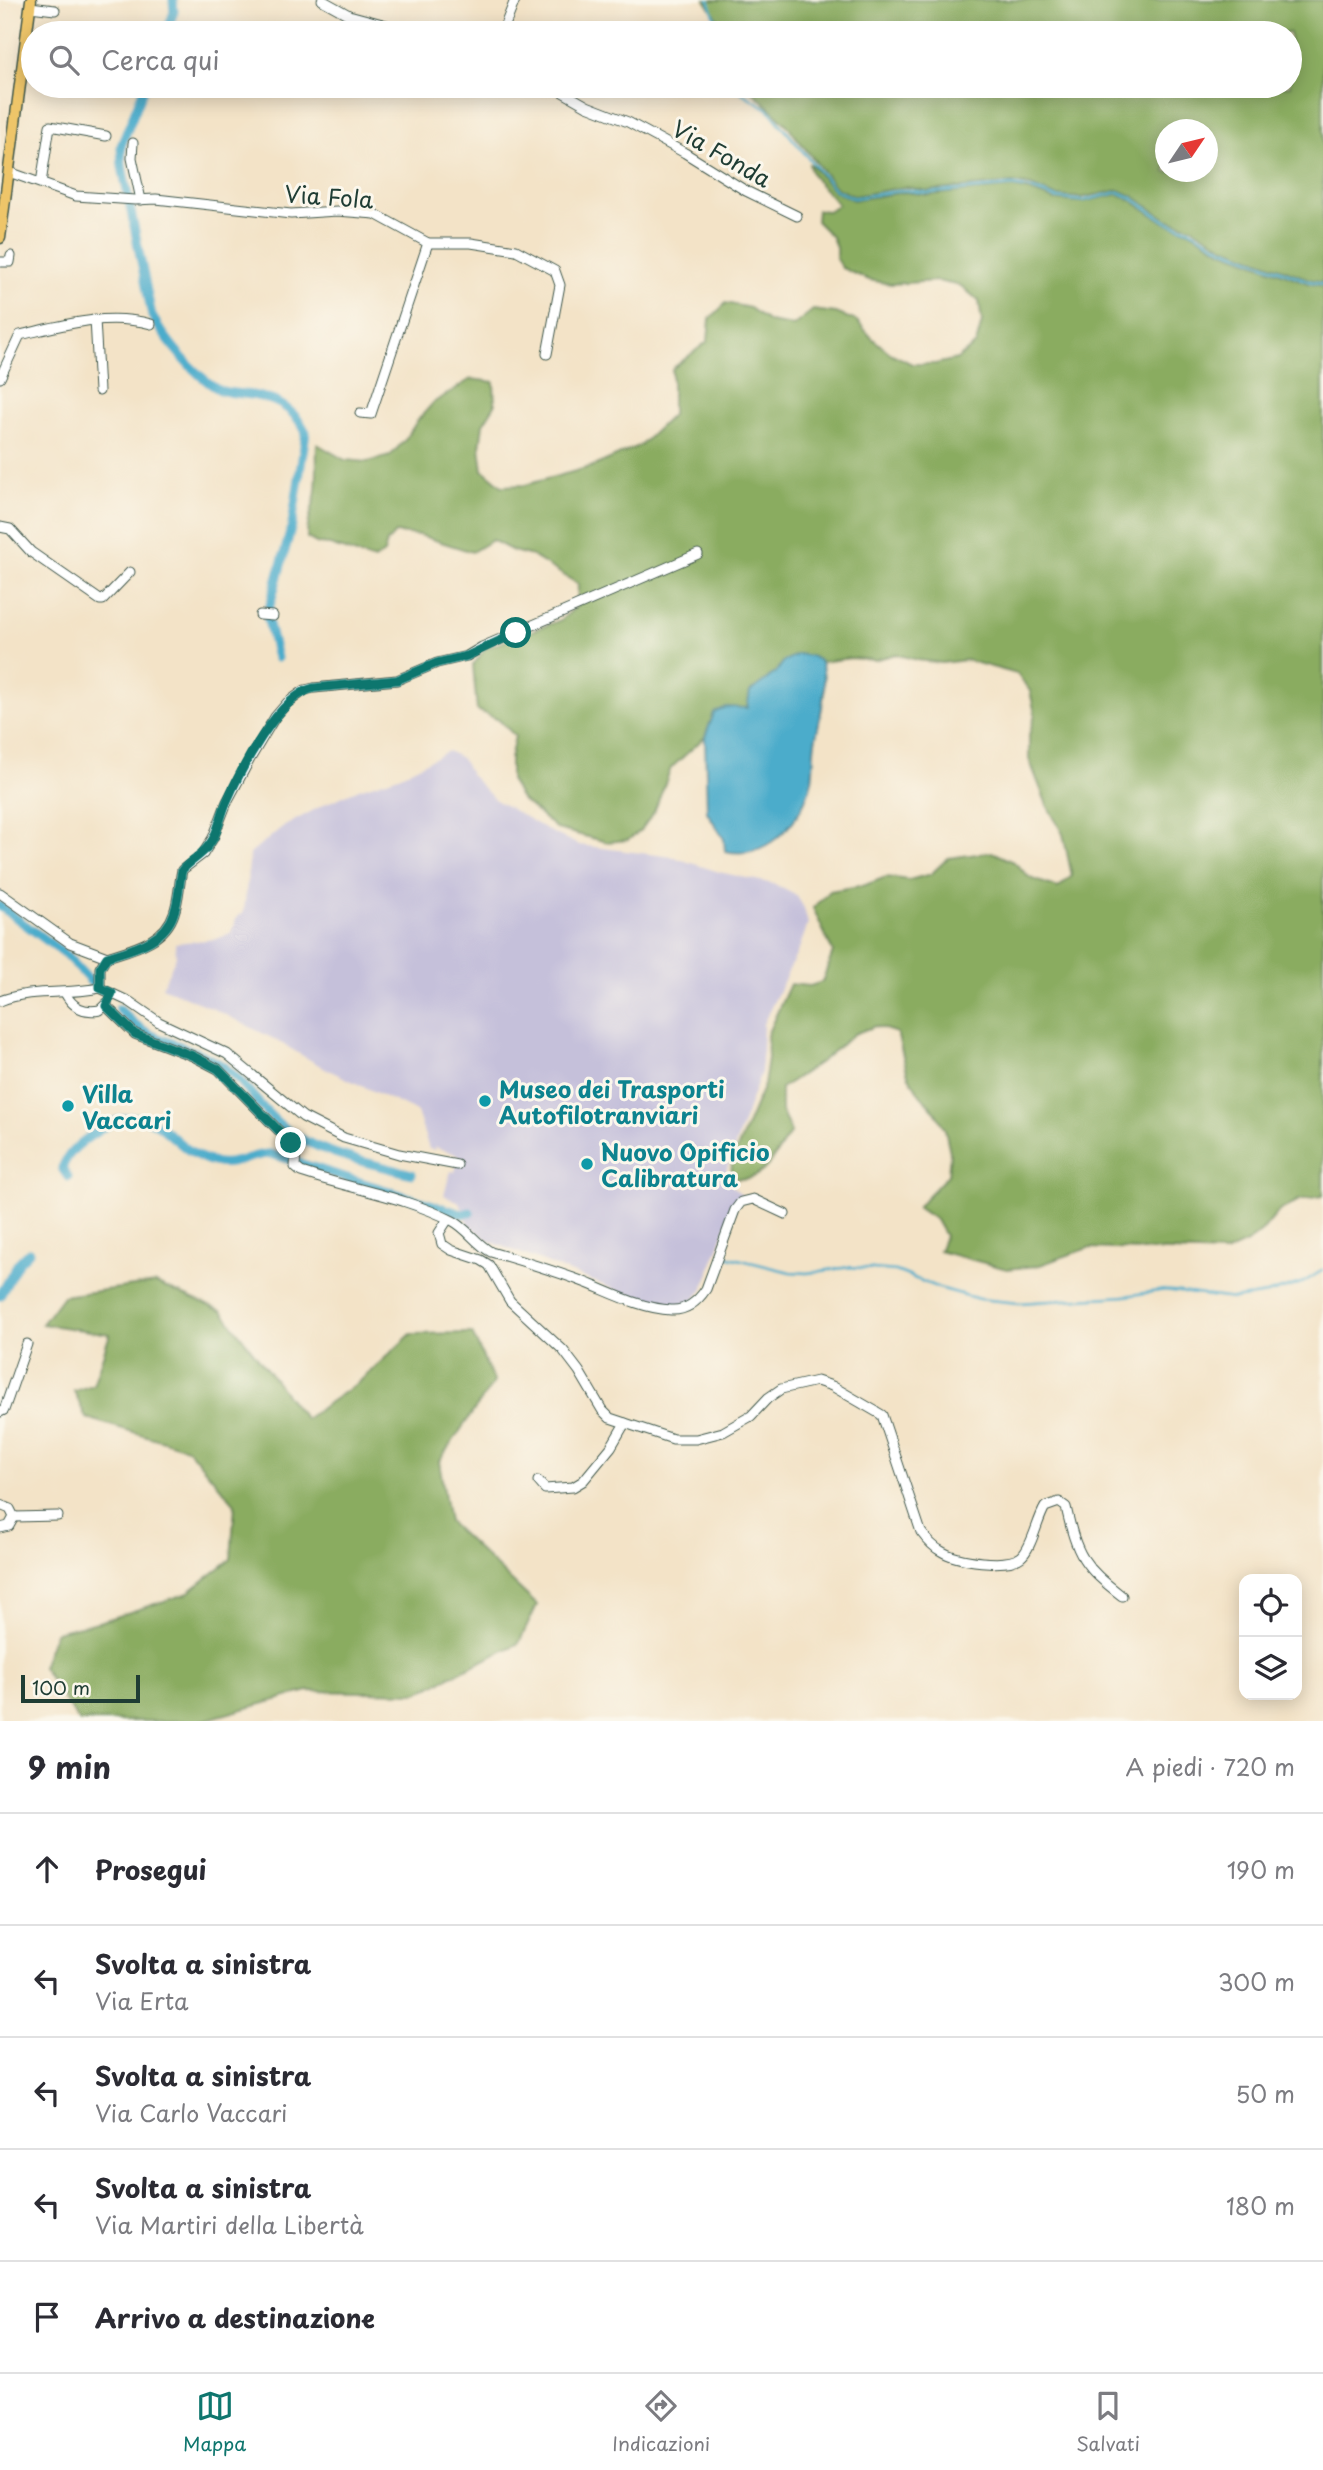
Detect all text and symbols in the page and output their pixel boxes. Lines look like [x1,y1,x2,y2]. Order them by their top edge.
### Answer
search box [21,21,1302,98]
text: Cerca qui [101,40,220,79]
icon: search [45,41,83,79]
street label: Via Fonda [666,110,778,196]
north arrow [1155,119,1218,182]
street label: Via Fola [283,175,375,217]
route start [500,617,531,648]
place label: Museo dei Trasporti Autofilotranviari [499,1071,725,1132]
place label: Villa Vaccari [82,1076,171,1137]
marker: Museo dei Trasporti Autofilotranviari [477,1093,493,1109]
marker: Villa Vaccari [60,1098,76,1114]
route end [275,1127,306,1158]
place label: Nuovo Opificio Calibratura [601,1134,769,1195]
marker: Nuovo Opificio Calibratura [579,1156,595,1172]
map controls [1239,1574,1302,1700]
button: locate [1239,1574,1302,1637]
button: layers [1239,1637,1302,1700]
scale bar [21,1672,140,1704]
text: 100 m [32,1673,90,1701]
text: 9 min [28,1744,111,1789]
text: A piedi · 720 m [1126,1749,1295,1784]
icon: ahead [28,1850,66,1888]
text: Prosegui [95,1850,207,1889]
text: 190 m [1227,1852,1295,1887]
text: Svolta a sinistra [95,1944,311,1983]
icon: left [28,1962,66,2000]
text: 300 m [1218,1964,1295,1999]
text: Via Erta [95,1983,189,2018]
text: Svolta a sinistra [95,2056,311,2095]
icon: left [28,2074,66,2112]
text: 50 m [1235,2076,1295,2111]
text: Via Carlo Vaccari [95,2095,288,2130]
text: Svolta a sinistra [95,2168,311,2207]
icon: left [28,2186,66,2224]
text: 180 m [1226,2188,1295,2223]
text: Via Martiri della Libertà [95,2207,364,2242]
icon: arrive [28,2298,66,2336]
text: Arrivo a destinazione [95,2298,375,2337]
tab: Mappa [183,2387,246,2457]
tab: Indicazioni [612,2387,710,2457]
tab: Salvati [1076,2387,1140,2457]

